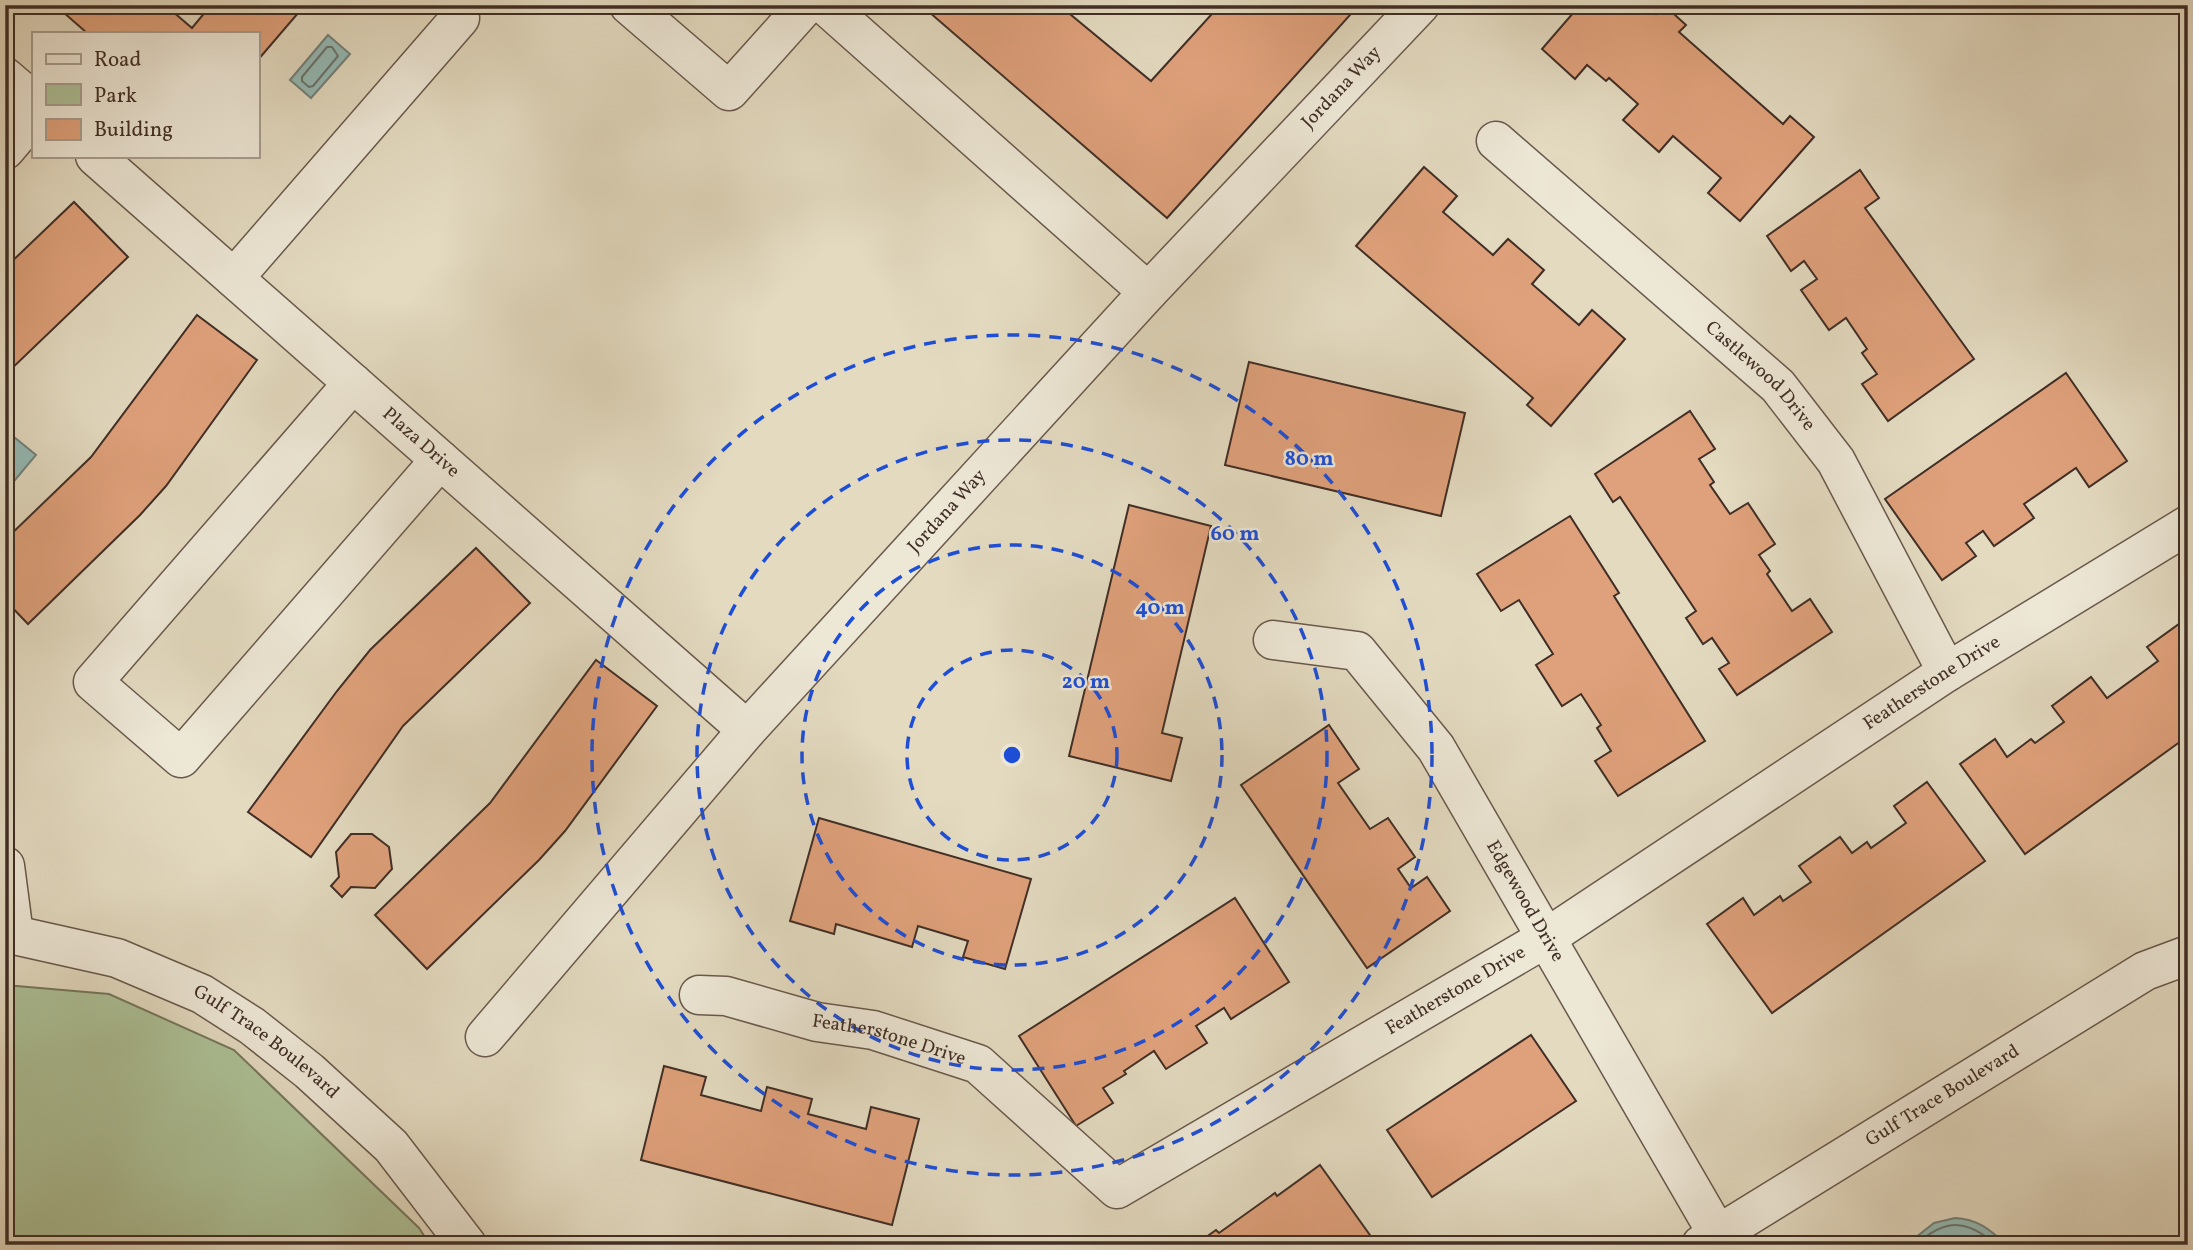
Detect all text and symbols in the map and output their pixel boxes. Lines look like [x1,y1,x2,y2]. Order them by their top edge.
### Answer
legend [32,32,259,158]
street label: Jordana Way [1296,40,1387,135]
text: Road [94,46,141,75]
text: Park [94,82,137,111]
text: Building [94,116,173,145]
street label: Castlewood Drive [1699,315,1821,437]
street label: Plaza Drive [376,401,465,484]
text: 80 m [1285,445,1333,474]
street label: Jordana Way [902,464,992,559]
text: 60 m [1211,520,1259,549]
text: 40 m [1135,594,1185,623]
street label: Featherstone Drive [1858,629,2005,737]
text: 20 m [1062,668,1110,697]
centre of rings [1000,743,1024,767]
street label: Edgewood Drive [1479,836,1570,967]
street label: Featherstone Drive [1381,940,1531,1042]
street label: Gulf Trace Boulevard [189,979,345,1105]
street label: Featherstone Drive [810,1008,969,1072]
street label: Gulf Trace Boulevard [1861,1038,2025,1153]

